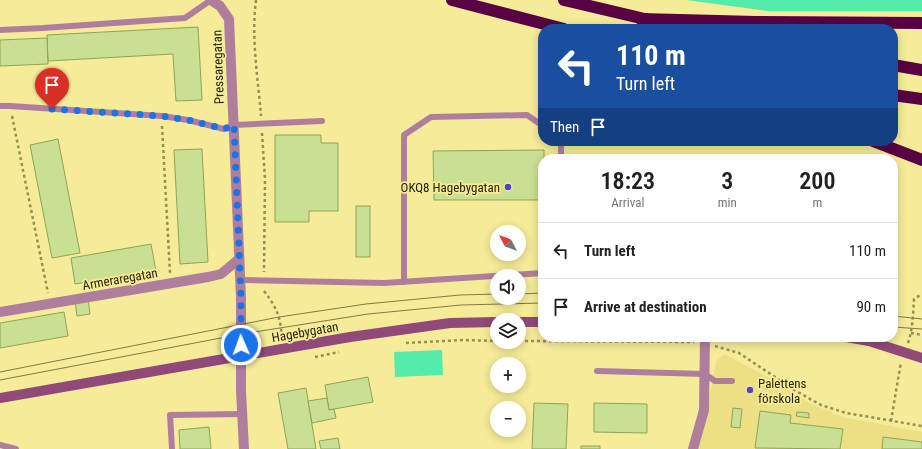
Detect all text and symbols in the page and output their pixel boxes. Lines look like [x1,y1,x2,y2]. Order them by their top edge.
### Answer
street label: Pressaregatan [209,30,227,104]
text: 110 m [616,39,686,72]
icon: left [550,40,602,92]
pin [35,68,69,109]
text: Turn left [616,73,675,94]
icon: arrive [41,74,63,96]
icon: arrive [587,116,609,138]
text: Then [550,118,579,136]
text: 18:23 [601,167,655,195]
text: 3 [721,167,733,195]
text: 200 [799,167,835,195]
place label: OKQ8 Hagebygatan [401,180,500,195]
marker: OKQ8 Hagebygatan [503,182,513,192]
text: Arrival [611,195,644,210]
text: min [718,195,737,210]
text: m [812,195,822,210]
north arrow [490,225,526,261]
map controls [490,225,526,437]
icon: left [550,240,572,262]
text: Turn left [584,242,635,260]
text: 110 m [849,242,886,260]
street label: Armeraregatan [81,265,159,293]
button: sound [490,269,526,305]
icon: arrive [550,296,572,318]
text: Arrive at destination [584,298,707,316]
text: 90 m [856,298,886,316]
button: layers [490,313,526,349]
street label: Hagebygatan [270,319,340,345]
position arrow [220,324,262,366]
button: + [490,357,526,393]
place label: Palettens förskola [758,376,807,406]
marker: Palettens förskola [745,385,755,395]
button: − [490,401,526,437]

